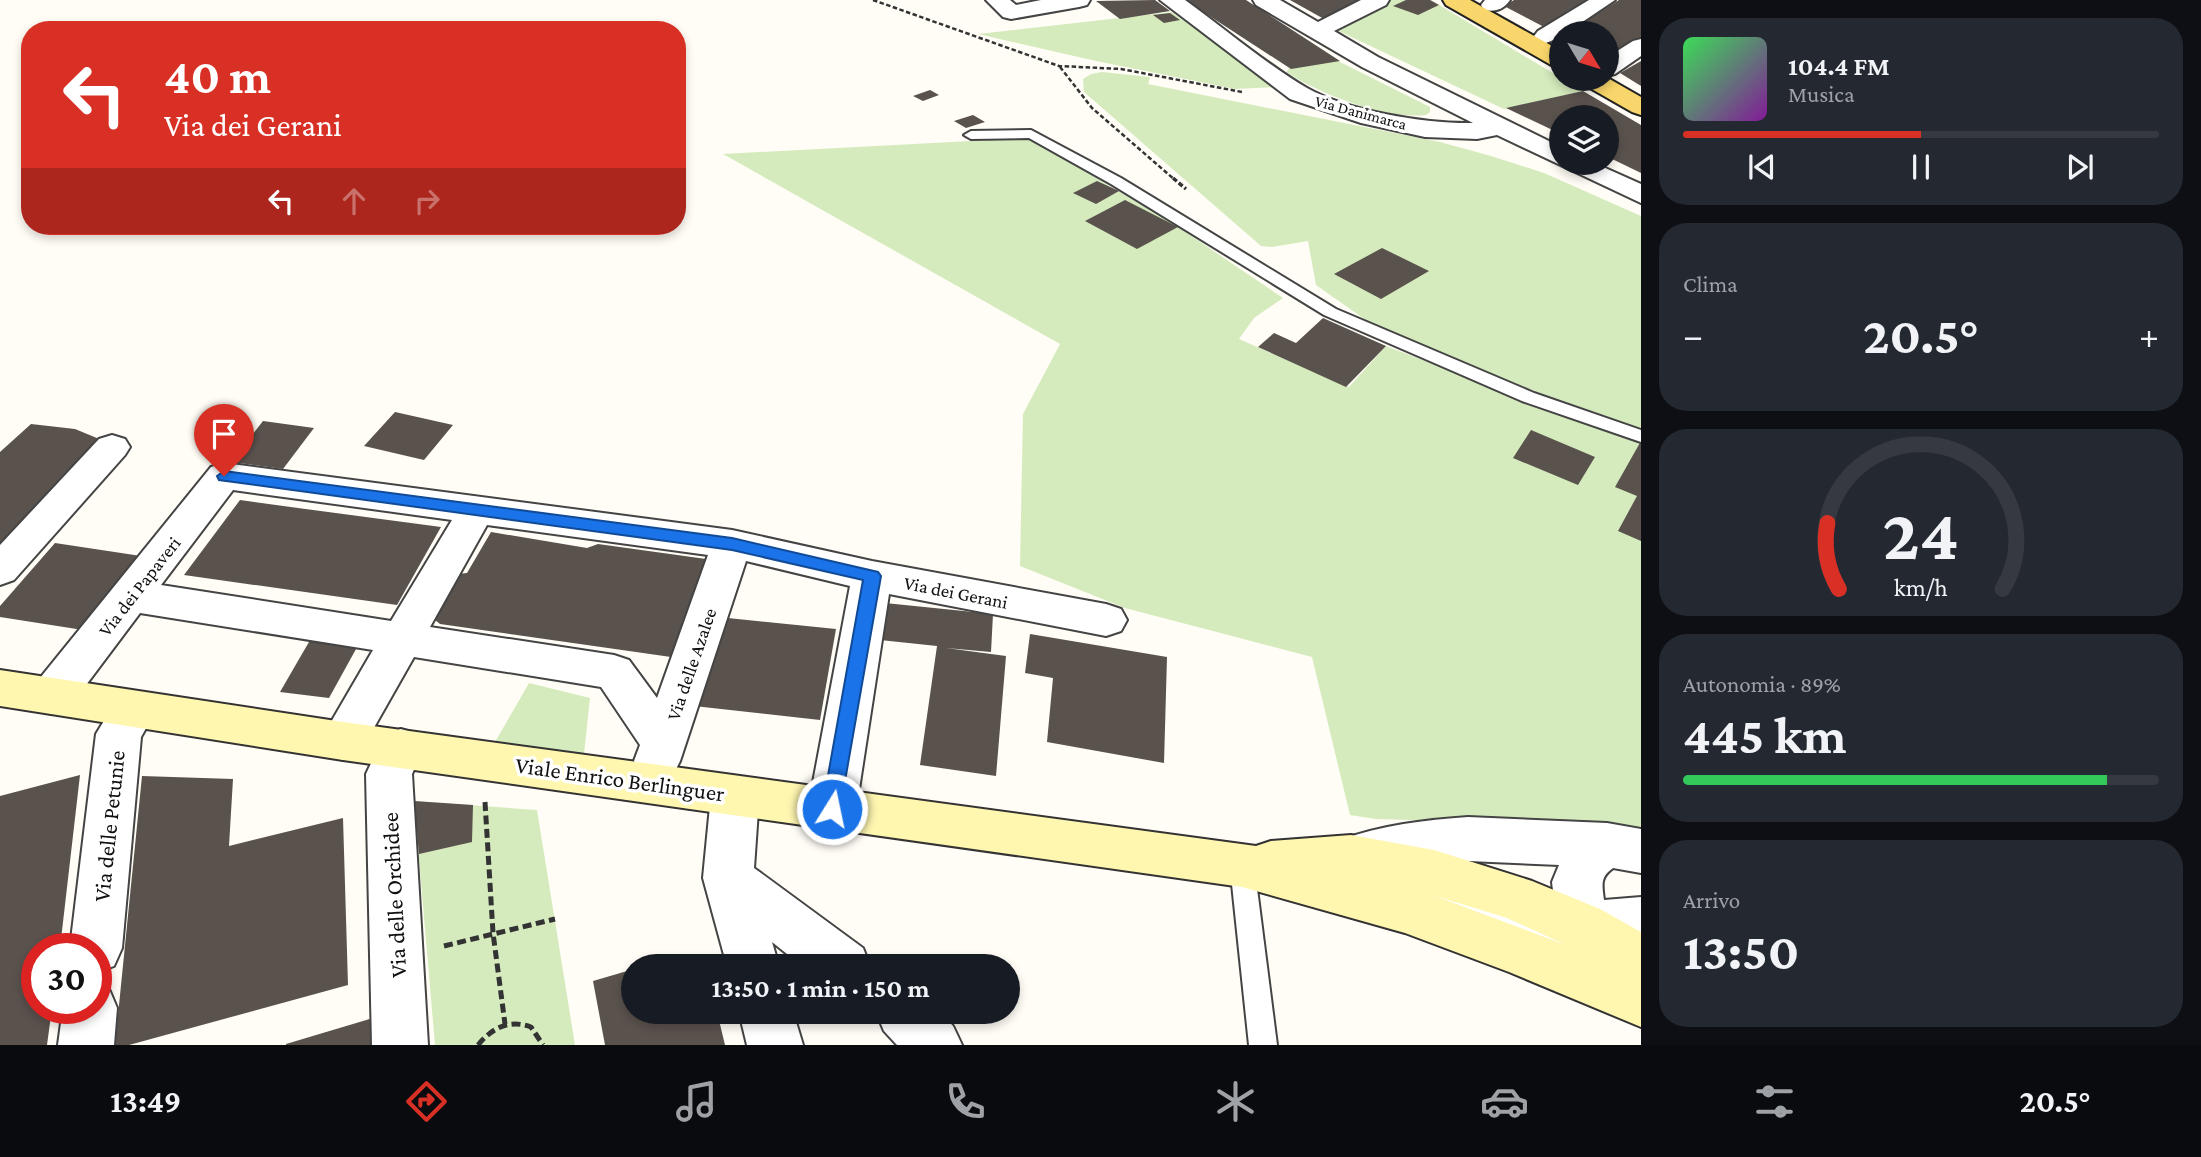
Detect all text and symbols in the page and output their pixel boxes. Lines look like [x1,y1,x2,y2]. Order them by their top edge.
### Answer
north arrow [1549,21,1619,91]
map controls [1549,21,1619,175]
icon: left [49,49,140,140]
text: 40 m [164,49,271,104]
text: 104.4 FM [1788,52,1890,81]
text: Musica [1788,81,1855,107]
street label: Via Danimarca [1313,92,1409,133]
button: layers [1549,105,1619,175]
text: Via dei Gerani [164,107,342,143]
icon: previous [1743,148,1781,186]
icon: pause [1902,148,1940,186]
icon: next [2061,148,2099,186]
icon: left [262,182,300,220]
icon: ahead [335,182,373,220]
icon: right [408,182,446,220]
text: Clima [1683,271,1738,297]
text: 20.5° [1863,306,1979,364]
text: − [1683,314,1703,356]
text: + [2139,314,2159,356]
pin [194,404,254,476]
icon: arrive [205,415,243,453]
text: 24 [1883,494,1959,575]
street label: Via dei Papaveri [94,532,185,640]
street label: Via dei Gerani [902,572,1010,613]
text: km/h [1894,573,1948,600]
street label: Via delle Azalee [662,605,721,723]
text: Autonomia · 89% [1683,671,1841,697]
text: 445 km [1683,706,1847,764]
street label: Via delle Petunie [88,749,130,903]
street label: Viale Enrico Berlinguer [514,751,726,807]
position arrow [795,772,869,846]
street label: Via delle Orchidee [377,812,411,978]
text: Arrivo [1683,887,1740,913]
text: 13:50 [1683,922,1799,980]
speed limit sign: 30 [21,933,112,1024]
text: 13:50 · 1 min · 150 m [712,974,929,1003]
icon: directions [402,1077,451,1126]
icon: music [672,1077,721,1126]
icon: phone [941,1077,990,1126]
icon: climate [1211,1077,1260,1126]
icon: car [1480,1077,1529,1126]
icon: filters [1750,1077,1799,1126]
text: 13:49 [110,1083,181,1119]
text: 20.5° [2019,1083,2091,1119]

